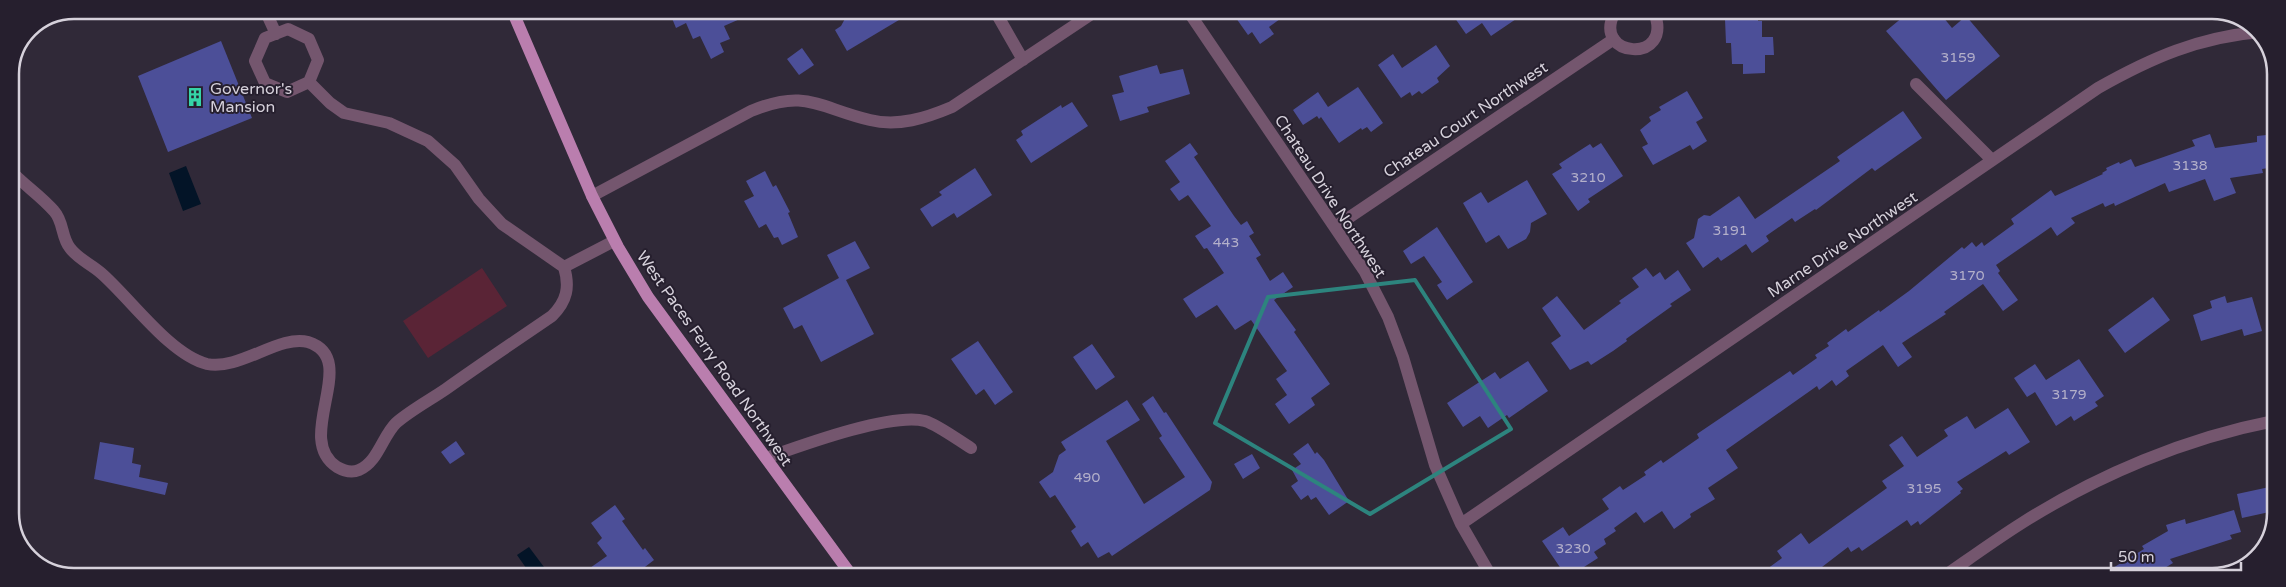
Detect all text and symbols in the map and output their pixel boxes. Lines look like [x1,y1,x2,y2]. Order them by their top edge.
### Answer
house number: 3159 [1940,49,1976,66]
street label: Chateau Court Northwest [1380,57,1551,182]
place label: Governor's Mansion [210,79,292,117]
building icon: Governor's Mansion [184,86,206,108]
street label: Chateau Drive Northwest [1270,111,1390,282]
house number: 3138 [2172,157,2208,174]
house number: 3210 [1570,169,1606,186]
street label: Marne Drive Northwest [1764,187,1921,303]
house number: 3191 [1712,222,1748,239]
house number: 443 [1213,234,1239,251]
street label: West Paces Ferry Road Northwest [632,247,796,470]
house number: 3170 [1949,267,1985,284]
house number: 3179 [2051,386,2087,403]
house number: 490 [1074,469,1100,486]
house number: 3195 [1906,480,1942,497]
house number: 3230 [1555,540,1591,557]
scale bar [2111,540,2241,572]
text: 50 m [2118,548,2155,566]

